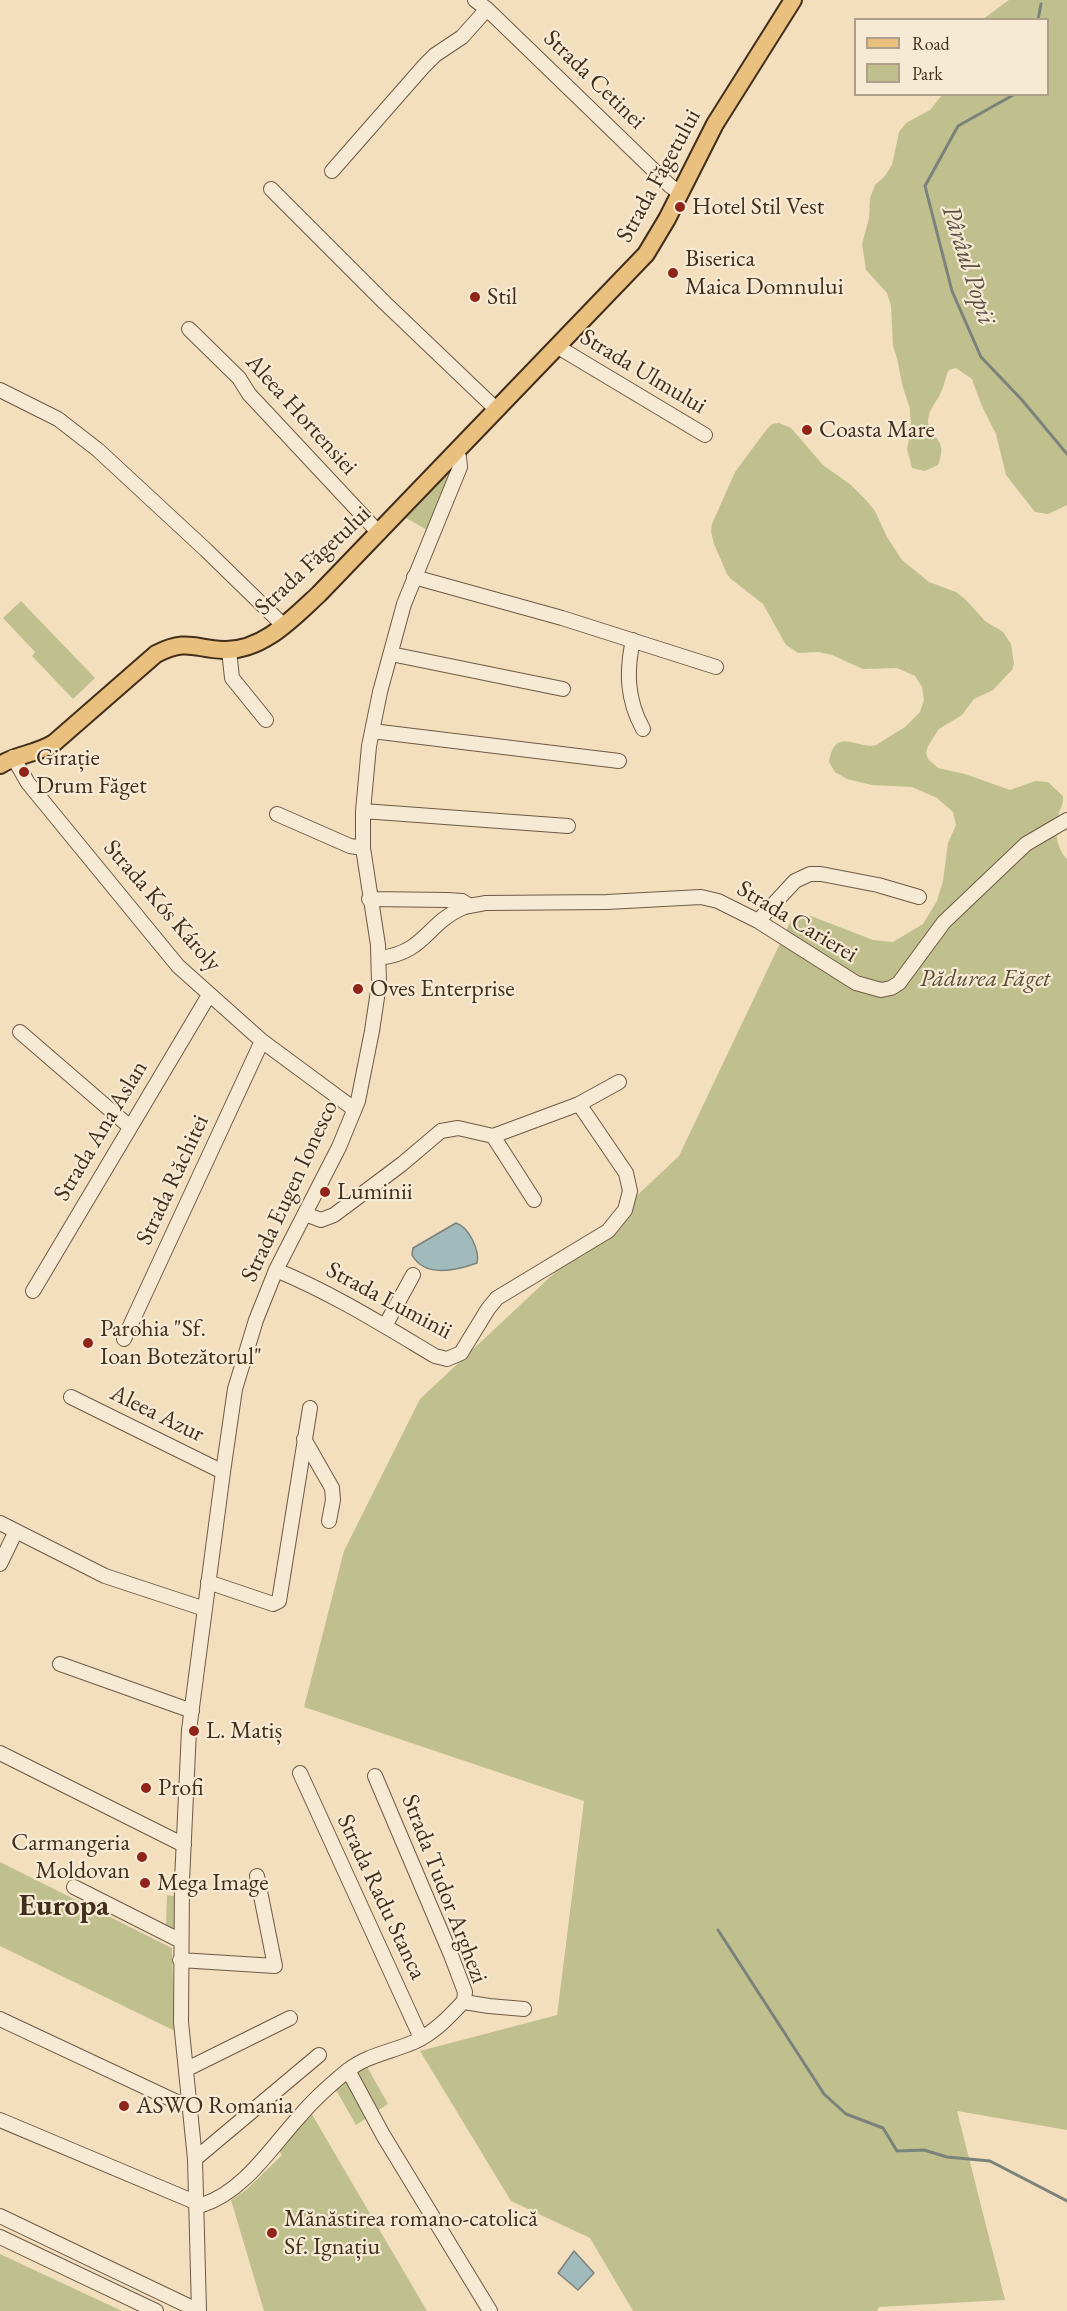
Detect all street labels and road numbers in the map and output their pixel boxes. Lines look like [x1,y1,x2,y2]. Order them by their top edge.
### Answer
street label: Strada Cetinei [537,24,651,136]
street label: Strada Făgetului [610,104,708,248]
street label: Strada Ulmului [575,323,711,421]
street label: Aleea Hortensiei [239,349,363,481]
street label: Strada Făgetului [249,500,377,622]
street label: Strada Kós Károly [97,834,227,978]
street label: Strada Carierei [731,875,863,969]
street label: Strada Ana Aslan [48,1056,154,1206]
street label: Strada Eugen Ionesco [235,1096,345,1286]
street label: Strada Răchitei [130,1110,216,1250]
street label: Strada Luminii [321,1256,457,1346]
street label: Aleea Azur [105,1379,209,1449]
street label: Strada Tudor Arghezi [395,1790,493,1988]
street label: Strada Radu Stanca [330,1810,432,1984]

